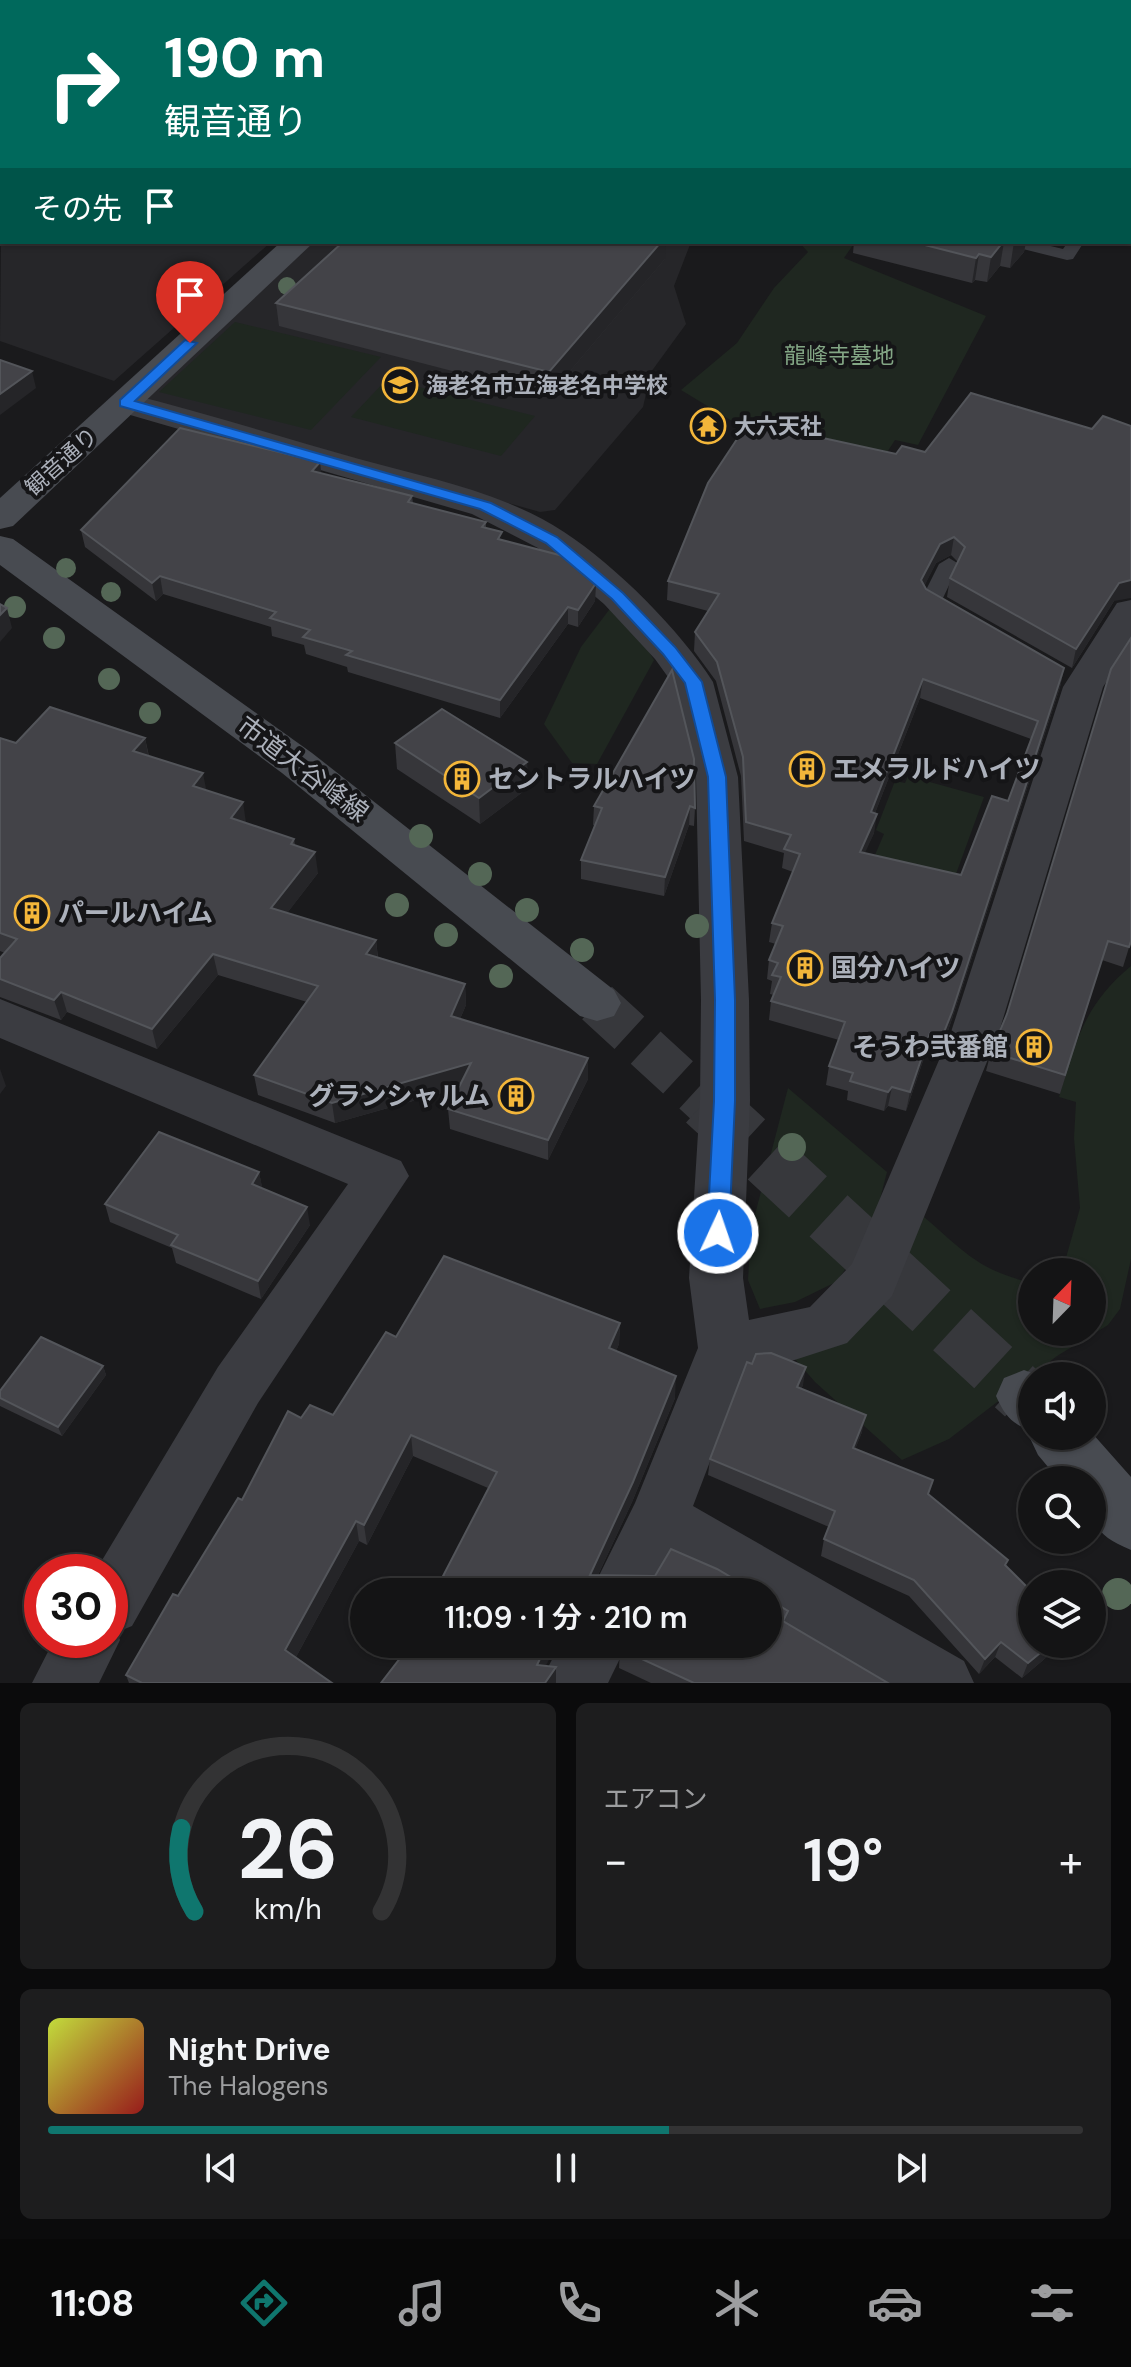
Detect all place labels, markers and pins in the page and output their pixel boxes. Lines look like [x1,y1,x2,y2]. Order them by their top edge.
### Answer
pin [156,261,224,343]
school or university icon: 海老名市立海老名中学校 [381,366,419,404]
place label: 海老名市立海老名中学校 [426,371,668,400]
temple icon: 大六天社 [689,407,727,445]
place label: 大六天社 [734,412,822,441]
building icon: エメラルドハイツ [788,750,826,788]
place label: エメラルドハイツ [833,752,1040,786]
building icon: セントラルハイツ [443,760,481,798]
place label: セントラルハイツ [488,762,695,796]
building icon: パールハイム [13,894,51,932]
place label: パールハイム [58,896,213,930]
building icon: 国分ハイツ [786,949,824,987]
place label: 国分ハイツ [831,951,960,985]
building icon: そうわ弐番館 [1015,1028,1053,1066]
place label: そうわ弐番館 [852,1030,1008,1064]
building icon: グランシャルム [497,1077,535,1115]
place label: グランシャルム [309,1079,490,1113]

